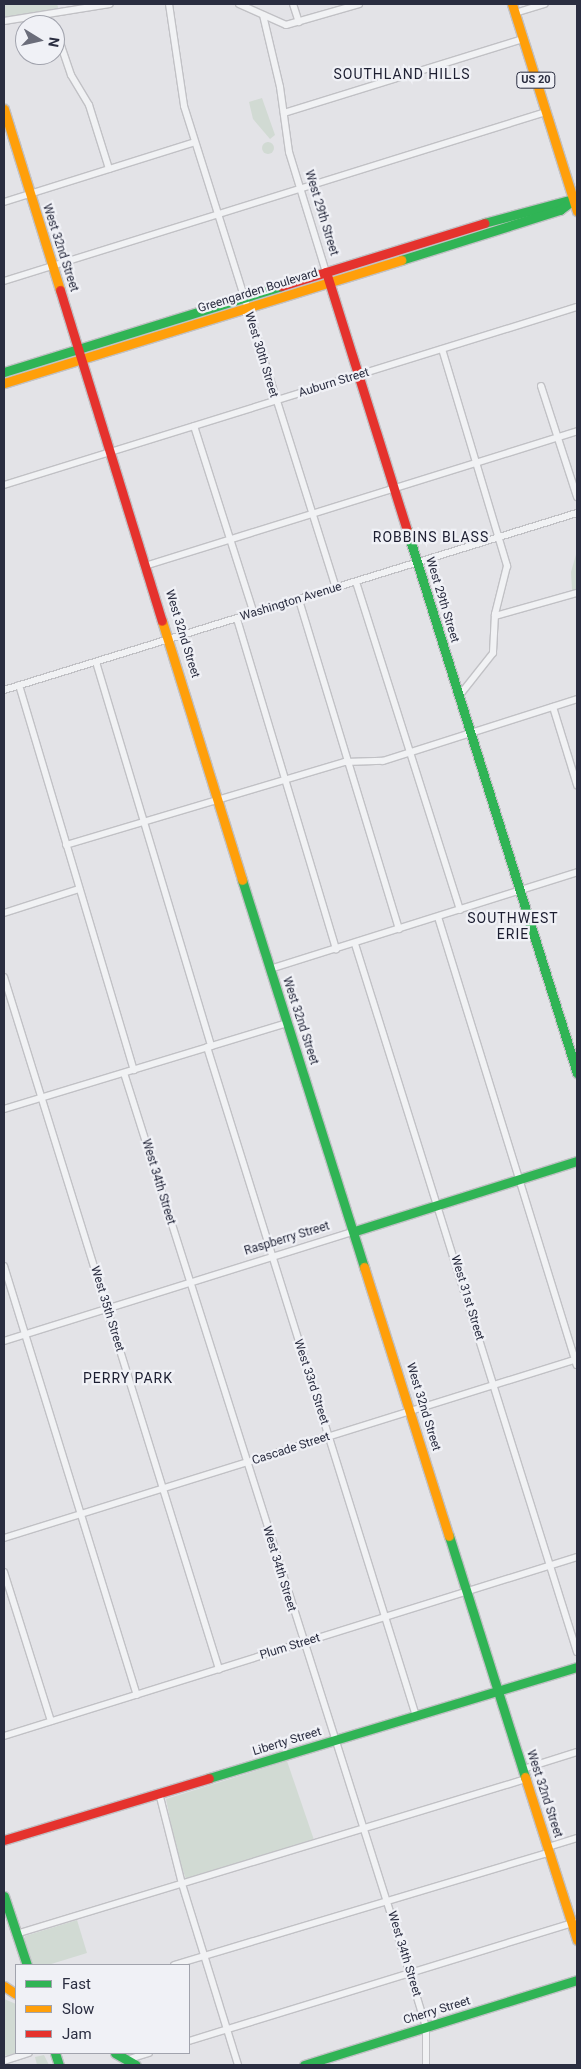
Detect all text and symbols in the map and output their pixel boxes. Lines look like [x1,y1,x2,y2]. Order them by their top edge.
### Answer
north arrow [15,15,65,65]
text: N [45,36,63,48]
district label: SOUTHLAND HILLS [332,66,472,82]
road number: US 20 [516,72,556,88]
street label: West 29th Street [301,169,341,257]
street label: West 32nd Street [39,202,81,294]
street label: Greengarden Boulevard [196,266,320,316]
street label: West 30th Street [241,311,281,399]
street label: Auburn Street [297,365,371,401]
district label: ROBBINS BLASS [371,529,491,545]
street label: West 29th Street [422,556,462,644]
street label: Washington Avenue [238,580,344,624]
street label: West 32nd Street [162,588,202,680]
district label: SOUTHWEST ERIE [466,910,560,942]
street label: West 32nd Street [279,975,321,1067]
street label: West 34th Street [138,1138,178,1226]
street label: Raspberry Street [243,1219,331,1259]
street label: West 31st Street [447,1254,487,1342]
street label: West 35th Street [87,1265,127,1353]
street label: West 33rd Street [290,1338,332,1426]
street label: West 32nd Street [403,1361,443,1453]
district label: PERRY PARK [82,1370,174,1386]
street label: Cascade Street [250,1430,332,1468]
street label: West 34th Street [259,1525,299,1613]
street label: Plum Street [258,1631,322,1663]
street label: Liberty Street [251,1725,323,1759]
street label: West 32nd Street [523,1748,565,1840]
street label: West 34th Street [384,1910,424,1998]
legend [15,1964,190,2054]
text: Fast [62,1975,91,1993]
street label: Cherry Street [402,1994,472,2028]
text: Slow [62,2000,94,2018]
text: Jam [62,2025,92,2043]

